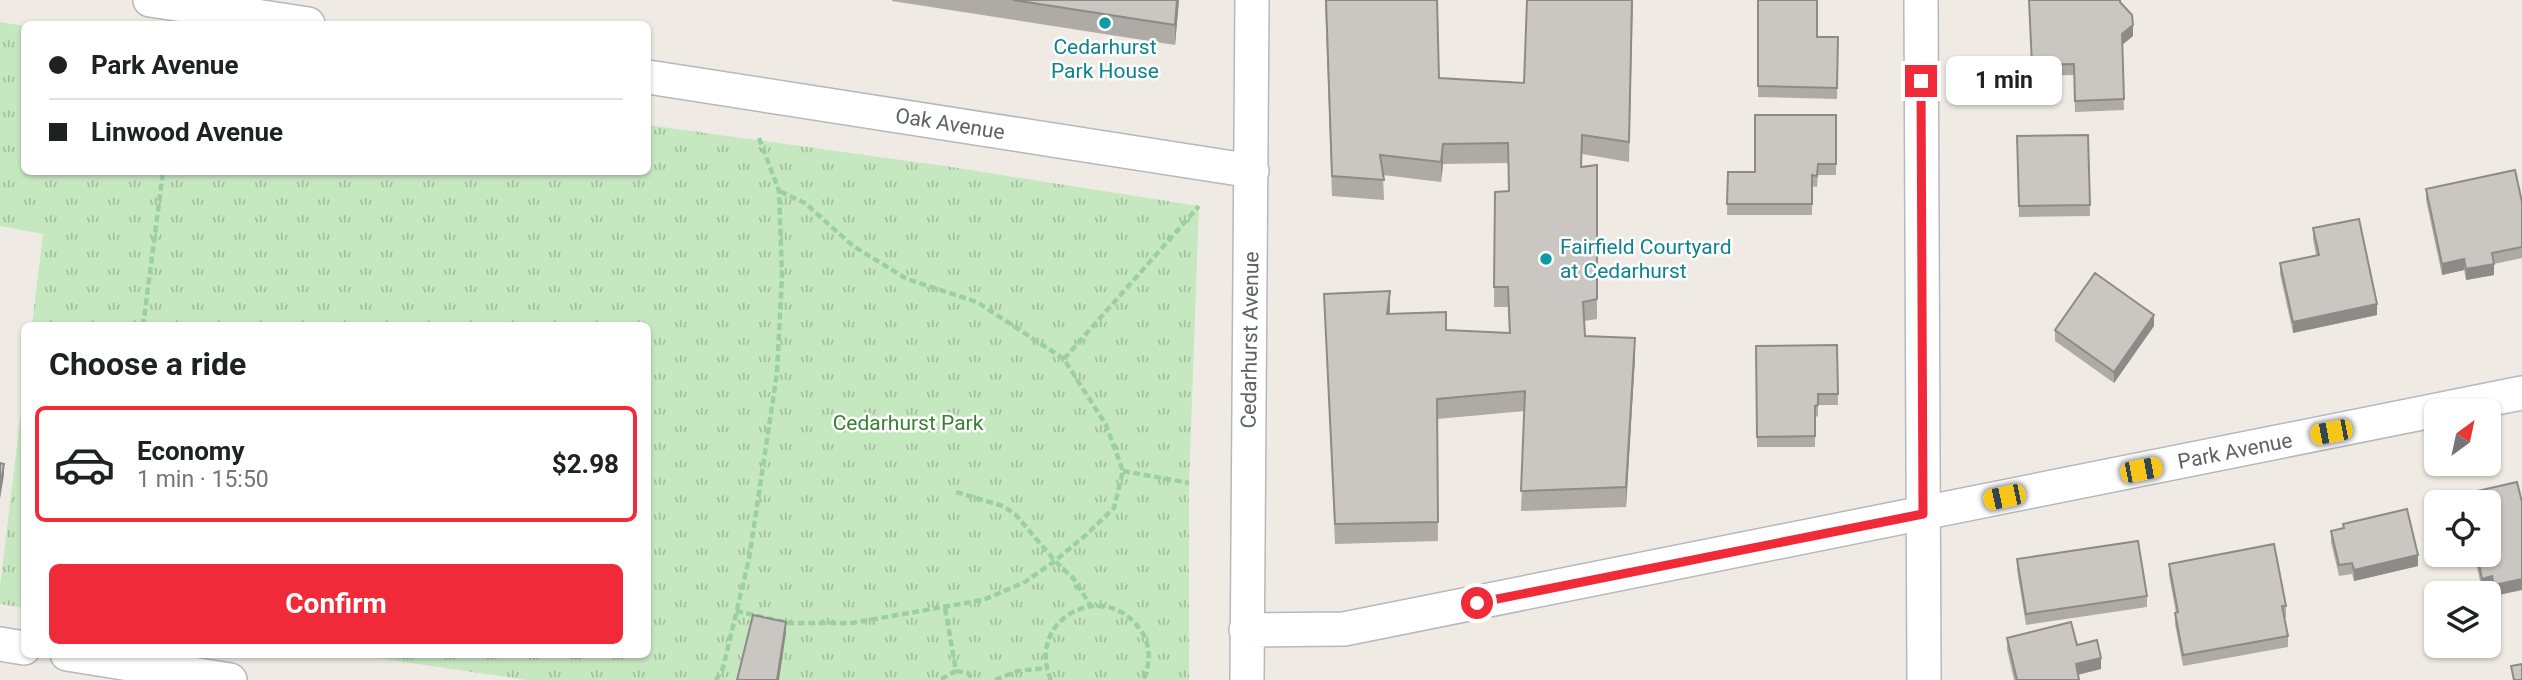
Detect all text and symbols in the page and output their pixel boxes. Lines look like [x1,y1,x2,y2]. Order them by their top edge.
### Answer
marker: Cedarhurst Park House [1097,15,1113,31]
place label: Cedarhurst Park House [1051,35,1159,83]
text: Park Avenue [91,50,238,80]
callout: 1 min [1946,56,2061,106]
route end [1905,65,1937,97]
text: 1 min [1975,67,2033,94]
street label: Oak Avenue [894,104,1006,144]
text: Linwood Avenue [91,117,283,147]
place label: Fairfield Courtyard at Cedarhurst [1560,235,1732,283]
street label: Cedarhurst Avenue [1236,251,1264,429]
marker: Fairfield Courtyard at Cedarhurst [1538,251,1554,267]
text: Choose a ride [49,345,246,383]
north arrow [2424,399,2501,476]
map controls [2424,399,2501,658]
park label: Cedarhurst Park [833,411,984,435]
car [2309,418,2354,446]
street label: Park Avenue [2176,428,2294,474]
icon: car [53,433,116,496]
text: Economy [137,436,244,466]
text: $2.98 [552,449,619,479]
car [2119,456,2164,484]
text: 1 min · 15:50 [137,466,269,493]
car [1982,482,2027,512]
button: locate [2424,490,2501,567]
button: Confirm [49,564,623,644]
button: layers [2424,581,2501,658]
route start [1461,587,1493,619]

